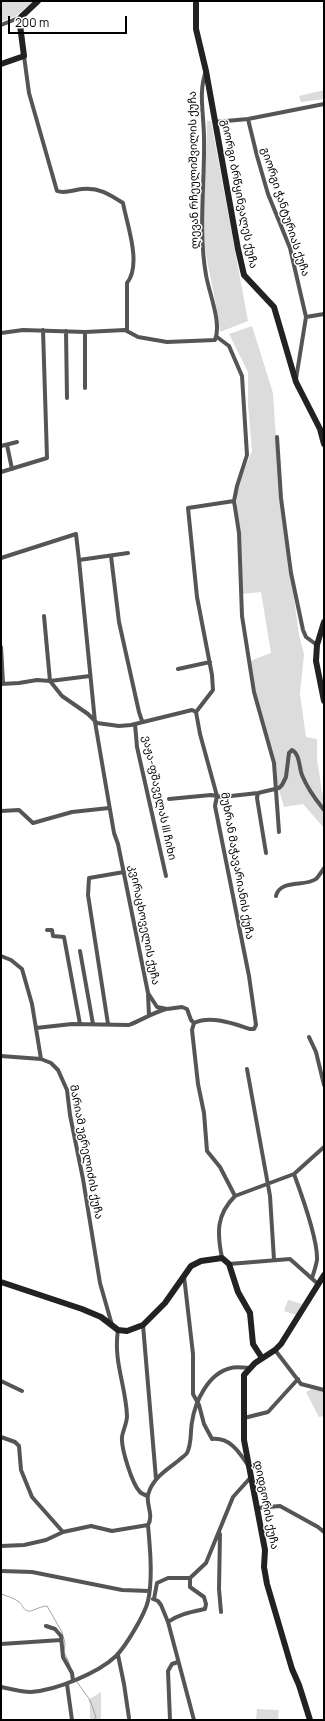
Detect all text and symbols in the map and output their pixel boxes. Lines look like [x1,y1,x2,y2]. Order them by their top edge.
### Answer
scale bar [10,8,129,34]
text: 200 m [15,14,49,31]
street label: ლევან რჩეულიშვილის ქუჩა [186,91,202,249]
street label: გიორგი ბრწყინვალეს ქუჩა [218,118,260,270]
street label: გიორგი ჭანტურიას ქუჩა [258,146,312,278]
street label: ვაჟა-ფშაველას III ჩიხი [139,734,179,862]
street label: მუხრან მაჭავარიანის ქუჩა [218,791,256,941]
street label: კვირაცხოველის ქუჩა [126,864,162,986]
street label: მარიამ უგრელიძის ქუჩა [66,1084,106,1220]
street label: დიდგორის ქუჩა [251,1459,281,1551]

